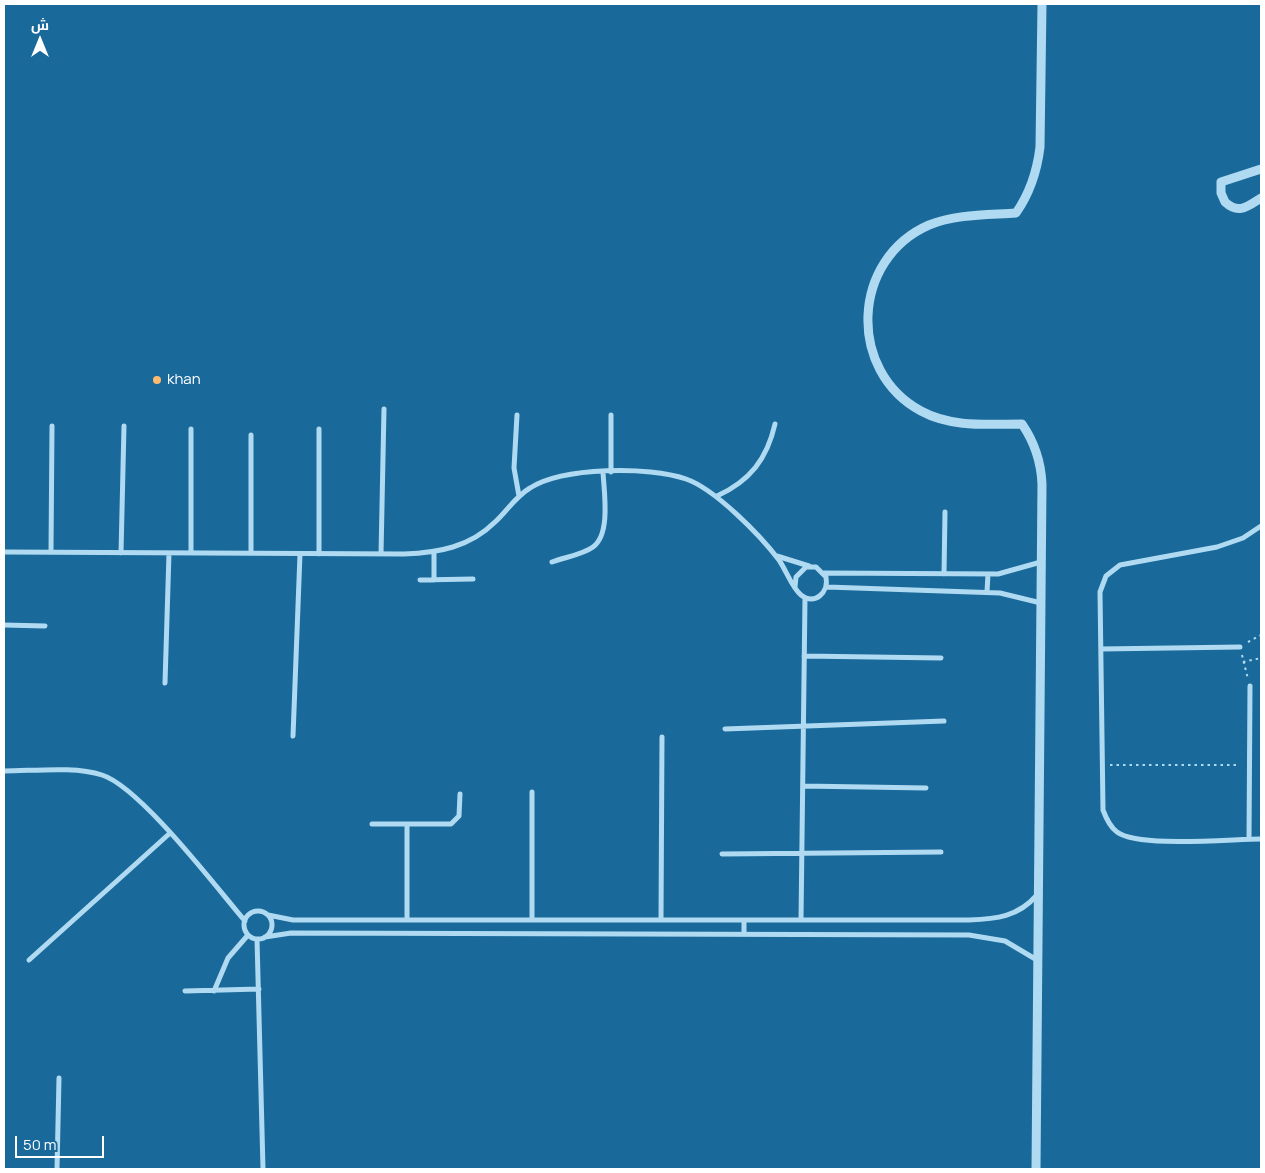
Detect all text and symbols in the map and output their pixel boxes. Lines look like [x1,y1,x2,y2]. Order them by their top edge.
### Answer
north arrow [15,15,65,65]
text: ش [31,15,49,34]
place label: khan [167,371,201,389]
marker: khan [151,374,163,386]
scale bar [18,1126,106,1158]
text: 50 m [23,1134,57,1155]

